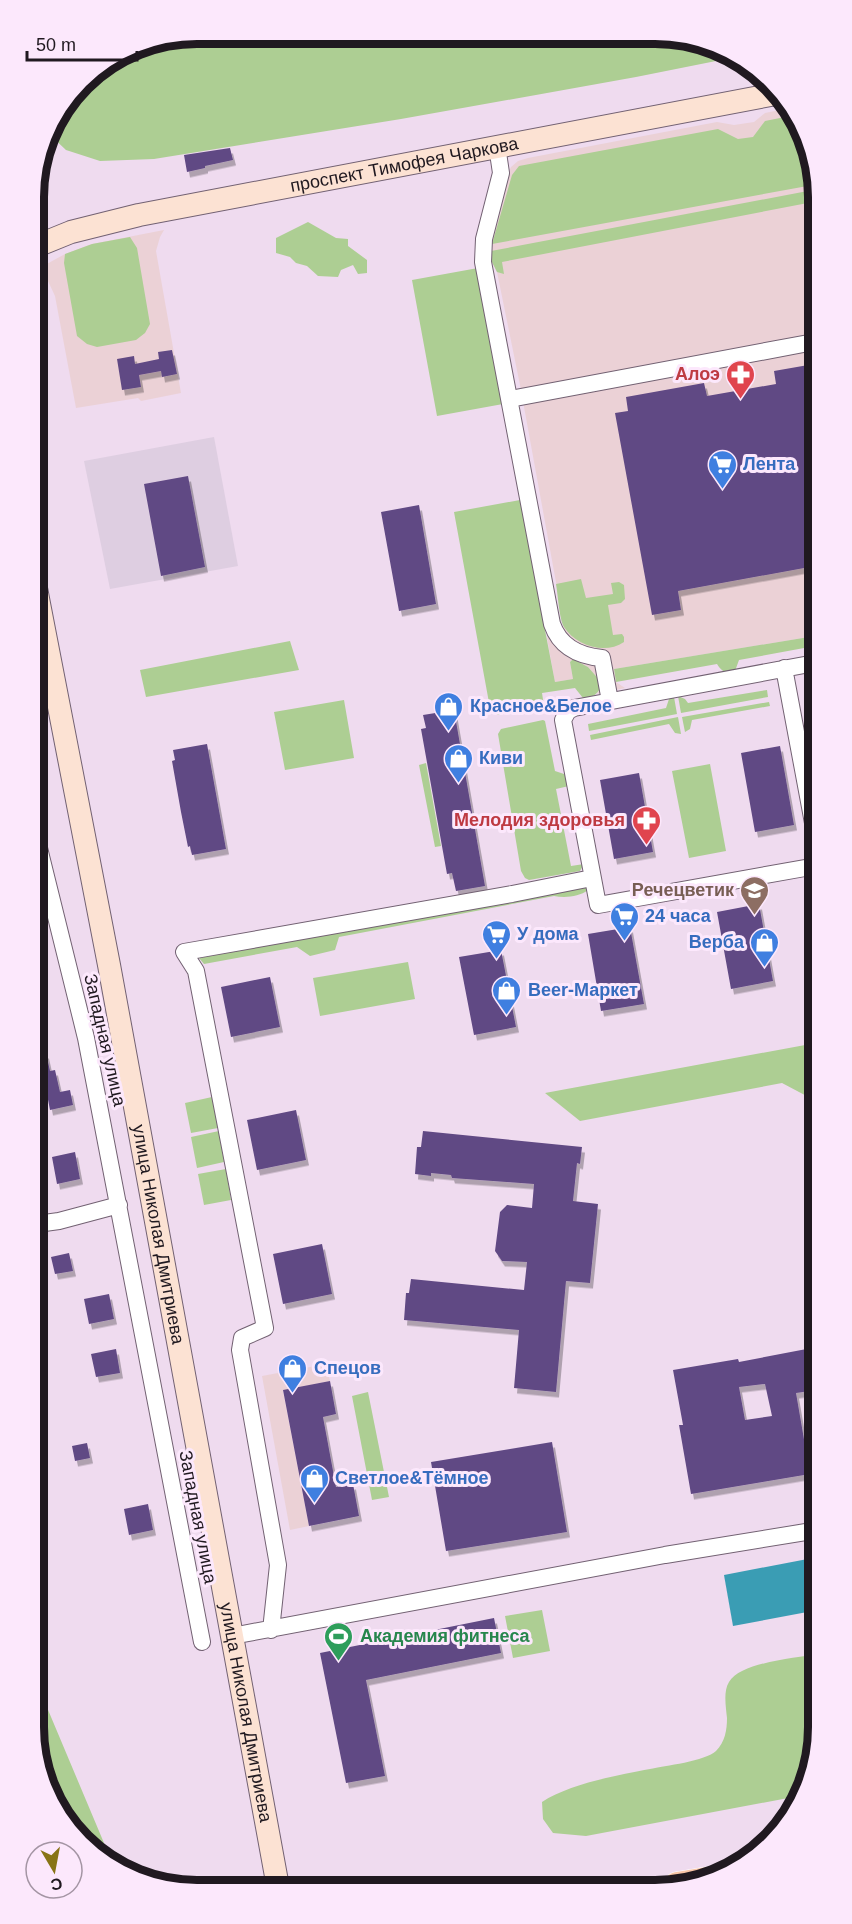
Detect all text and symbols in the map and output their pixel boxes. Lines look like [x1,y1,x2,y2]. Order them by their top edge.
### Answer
scale bar [27,24,136,62]
text: 50 m [36,35,76,55]
street label: проспект Тимофея Чаркова [289,133,521,196]
pharmacy icon: Алоэ [725,358,757,400]
place label: Алоэ [675,364,720,384]
supermarket icon: Лента [706,448,738,490]
place label: Лента [743,454,796,474]
shop icon: Красное&Белое [433,690,465,732]
place label: Красное&Белое [470,696,612,716]
shop icon: Киви [442,742,474,784]
place label: Киви [479,748,523,768]
pharmacy icon: Мелодия здоровья [630,804,662,846]
place label: Мелодия здоровья [454,810,625,830]
school or university icon: Речецветик [739,874,771,916]
place label: Речецветик [632,880,735,900]
supermarket icon: 24 часа [608,900,640,942]
place label: 24 часа [645,906,712,926]
supermarket icon: У дома [480,918,512,960]
place label: У дома [517,924,579,944]
shop icon: Верба [749,926,781,968]
place label: Верба [689,932,745,952]
street label: Западная улица [80,972,130,1109]
shop icon: Beer-Маркет [491,974,523,1016]
place label: Beer-Маркет [528,980,638,1000]
street label: улица Николая Дмитриева [128,1123,188,1347]
shop icon: Спецов [277,1352,309,1394]
place label: Спецов [314,1358,381,1378]
street label: Западная улица [175,1449,221,1586]
shop icon: Светлое&Тёмное [298,1462,330,1504]
place label: Светлое&Тёмное [335,1468,489,1488]
street label: улица Николая Дмитриева [216,1601,276,1825]
sports icon: Академия фитнеса [323,1620,355,1662]
place label: Академия фитнеса [360,1626,531,1646]
north arrow [24,1840,84,1900]
text: С [49,1875,64,1894]

